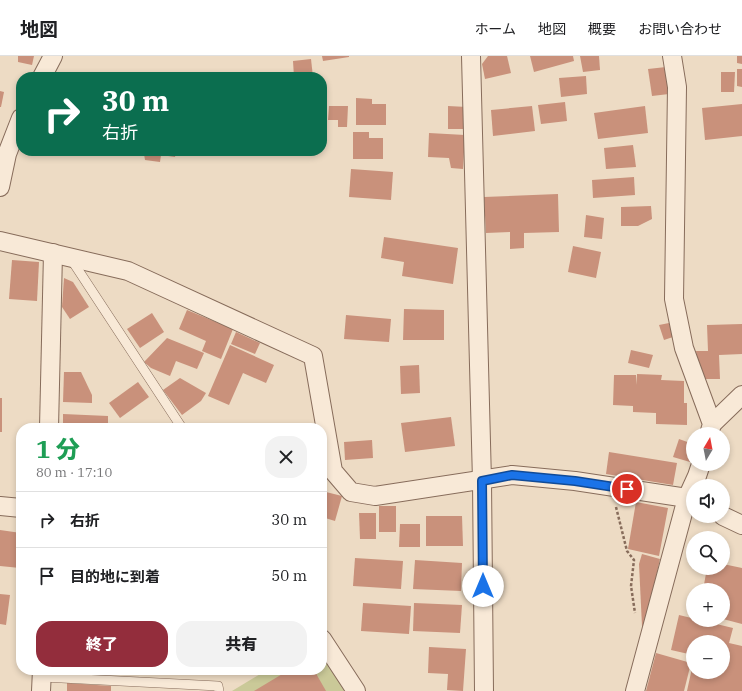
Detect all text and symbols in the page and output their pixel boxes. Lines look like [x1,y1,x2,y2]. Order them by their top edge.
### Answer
text: 地図 [20,17,58,41]
text: ホーム [474,20,516,38]
text: 地図 [538,20,566,38]
text: 概要 [588,20,616,38]
text: お問い合わせ [638,20,722,38]
text: 30 m [102,82,169,119]
icon: right [36,88,88,140]
text: 右折 [102,121,138,144]
north arrow [686,427,730,471]
map controls [686,427,730,679]
text: 1 分 [36,433,80,465]
button: close [265,436,307,478]
text: 80 m · 17:10 [36,464,112,481]
pin [610,472,644,506]
icon: arrive [616,478,638,500]
button: sound [686,479,730,523]
icon: right [36,509,58,531]
text: 30 m [271,510,307,529]
text: 右折 [70,511,100,530]
button: search [686,531,730,575]
icon: arrive [36,565,58,587]
position arrow [462,565,504,607]
text: 50 m [271,566,307,585]
text: 目的地に到着 [70,567,160,586]
button: + [686,583,730,627]
button: 終了 [36,621,168,667]
button: 共有 [176,621,307,667]
button: − [686,635,730,679]

